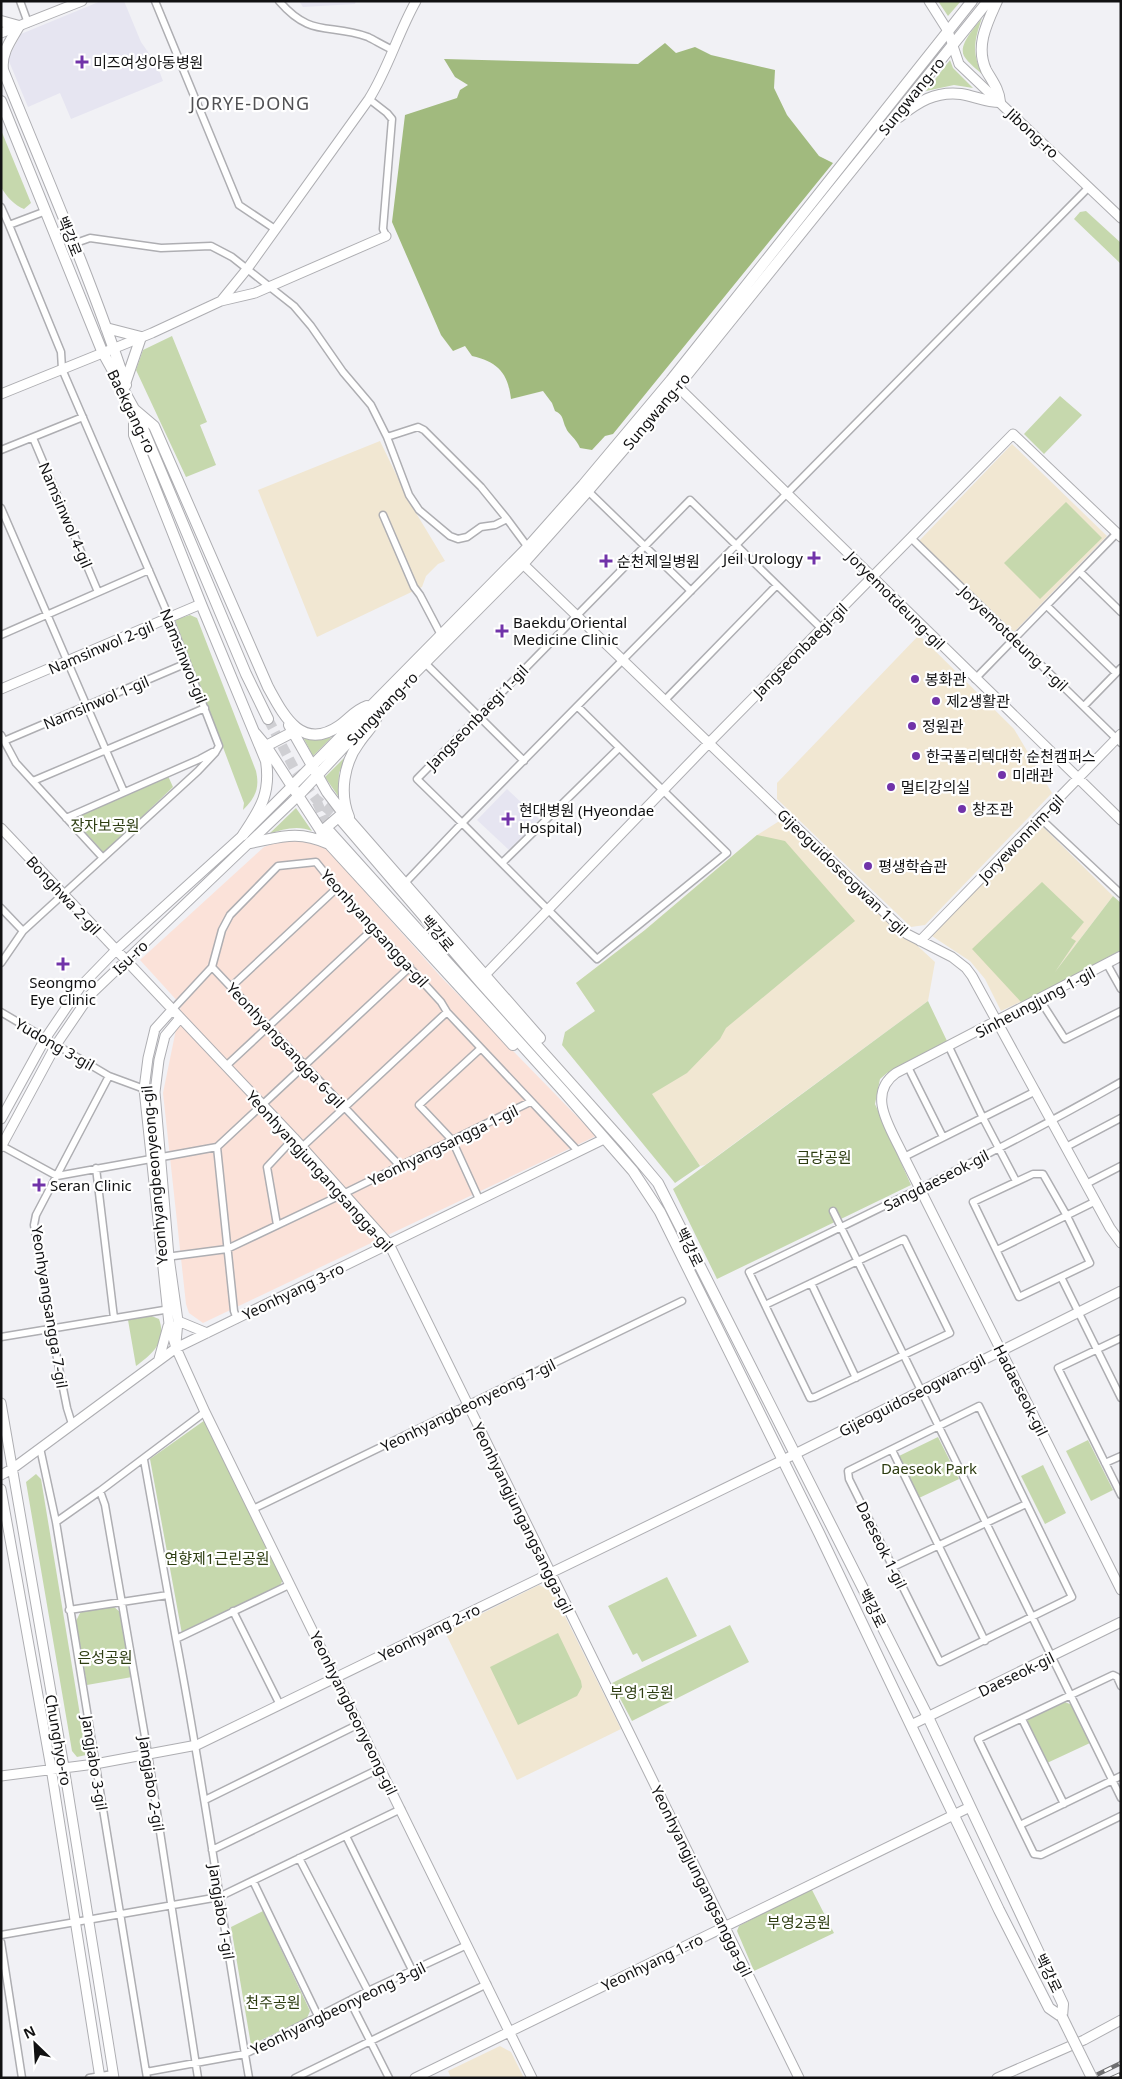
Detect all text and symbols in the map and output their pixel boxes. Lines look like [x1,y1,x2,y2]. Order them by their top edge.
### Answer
place label: 미즈여성아동병원 [93,52,203,72]
street label: Sungwang-ro [873,53,949,139]
marker: 미즈여성아동병원 [75,55,89,69]
district label: JORYE-DONG [188,91,310,115]
street label: Jibong-ro [1001,102,1063,162]
street label: 백강로 [53,213,87,259]
street label: Baekgang-ro [103,366,161,456]
street label: Sungwang-ro [618,368,694,454]
street label: Namsinwol 4-gil [35,459,97,571]
street label: Joryemotdeung-gil [841,545,949,653]
place label: Jeil Urology [721,548,803,568]
place label: 순천제일병원 [617,551,700,571]
marker: Jeil Urology [807,551,821,565]
marker: 순천제일병원 [599,554,613,568]
street label: Joryemotdeung 1-gil [954,579,1073,695]
street label: Jangseonbaegi-gil [747,598,852,703]
street label: Namsinwol-gil [156,606,212,706]
place label: Baekdu Oriental Medicine Clinic [513,612,627,649]
street label: Namsinwol 2-gil [45,616,157,678]
marker: Baekdu Oriental Medicine Clinic [495,624,509,638]
street label: Jangseonbaegi 1-gil [420,660,532,775]
street label: Sungwang-ro [342,667,422,749]
place label: 봉화관 [925,669,967,689]
street label: Namsinwol 1-gil [40,671,152,733]
marker: 봉화관 [909,673,921,685]
place label: 제2생활관 [946,691,1010,711]
marker: 제2생활관 [930,695,942,707]
place label: 정원관 [922,716,964,736]
marker: 정원관 [906,720,918,732]
place label: 한국폴리텍대학 순천캠퍼스 [926,746,1096,766]
marker: 한국폴리텍대학 순천캠퍼스 [910,750,922,762]
place label: 미래관 [1012,765,1054,785]
marker: 미래관 [996,769,1008,781]
place label: 멀티강의실 [901,777,970,797]
marker: 멀티강의실 [885,781,897,793]
street label: Joryewonnim-gil [973,790,1068,887]
place label: 창조관 [972,799,1014,819]
place label: 현대병원 (Hyeondae Hospital) [519,800,654,837]
marker: 창조관 [956,803,968,815]
street label: Gijeoguidoseogwan 1-gil [773,804,913,940]
marker: 현대병원 (Hyeondae Hospital) [501,812,515,826]
park label: 장자보공원 [70,815,140,835]
street label: Bonghwa 2-gil [22,851,106,939]
place label: 평생학습관 [878,856,947,876]
marker: 평생학습관 [862,860,874,872]
street label: Yeonhyangsangga-gil [317,865,433,991]
street label: 백강로 [417,911,459,955]
street label: Isu-ro [108,935,152,979]
marker: Seongmo Eye Clinic [56,957,70,971]
street label: Sinheungjung 1-gil [972,962,1098,1042]
place label: Seongmo Eye Clinic [29,972,97,1009]
street label: Yeonhyangsangga 6-gil [223,978,349,1112]
street label: Yudong 3-gil [12,1013,98,1075]
street label: Yeonhyangbeonyeong-gil [136,1085,172,1265]
street label: Yeonhyangjungangsangga-gil [242,1086,398,1256]
street label: Yeonhyangsangga 1-gil [365,1100,521,1190]
street label: Sangdaeseok-gil [880,1145,992,1215]
park label: 금당공원 [796,1147,852,1167]
place label: Seran Clinic [50,1175,132,1195]
marker: Seran Clinic [32,1178,46,1192]
street label: Yeonhyangsangga 7-gil [27,1224,73,1390]
street label: 백강로 [672,1224,708,1270]
street label: Yeonhyang 3-ro [239,1258,347,1324]
street label: Hadaeseok-gil [989,1341,1053,1439]
street label: Gijeoguidoseogwan-gil [835,1349,989,1441]
street label: Yeonhyangbeonyeong 7-gil [377,1354,559,1456]
street label: Yeonhyangjungangsangga-gil [468,1419,578,1617]
park label: Daeseok Park [881,1458,977,1478]
street label: Daeseok 1-gil [852,1498,912,1592]
park label: 연향제1근린공원 [164,1548,270,1568]
street label: 백강로 [855,1585,891,1631]
street label: Yeonhyang 2-ro [375,1599,483,1665]
street label: Yeonhyangbeonyeong-gil [306,1628,402,1798]
park label: 은성공원 [77,1647,133,1667]
street label: Daeseok-gil [975,1647,1057,1701]
park label: 부영1공원 [610,1682,674,1702]
street label: Chunghyo-ro [41,1693,77,1787]
street label: Jangjabo 3-gil [77,1712,112,1812]
street label: Jangjabo 2-gil [134,1733,169,1833]
street label: Yeonhyangjungangsangga-gil [647,1782,757,1980]
street label: Jangjabo 1-gil [204,1861,239,1961]
park label: 부영2공원 [767,1912,831,1932]
street label: Yeonhyang 1-ro [598,1929,706,1995]
street label: 백강로 [1031,1950,1067,1996]
street label: Yeonhyangbeonyeong 3-gil [247,1957,429,2059]
park label: 천주공원 [245,1992,301,2012]
north arrow [10,2019,60,2069]
text: N [20,2021,38,2043]

